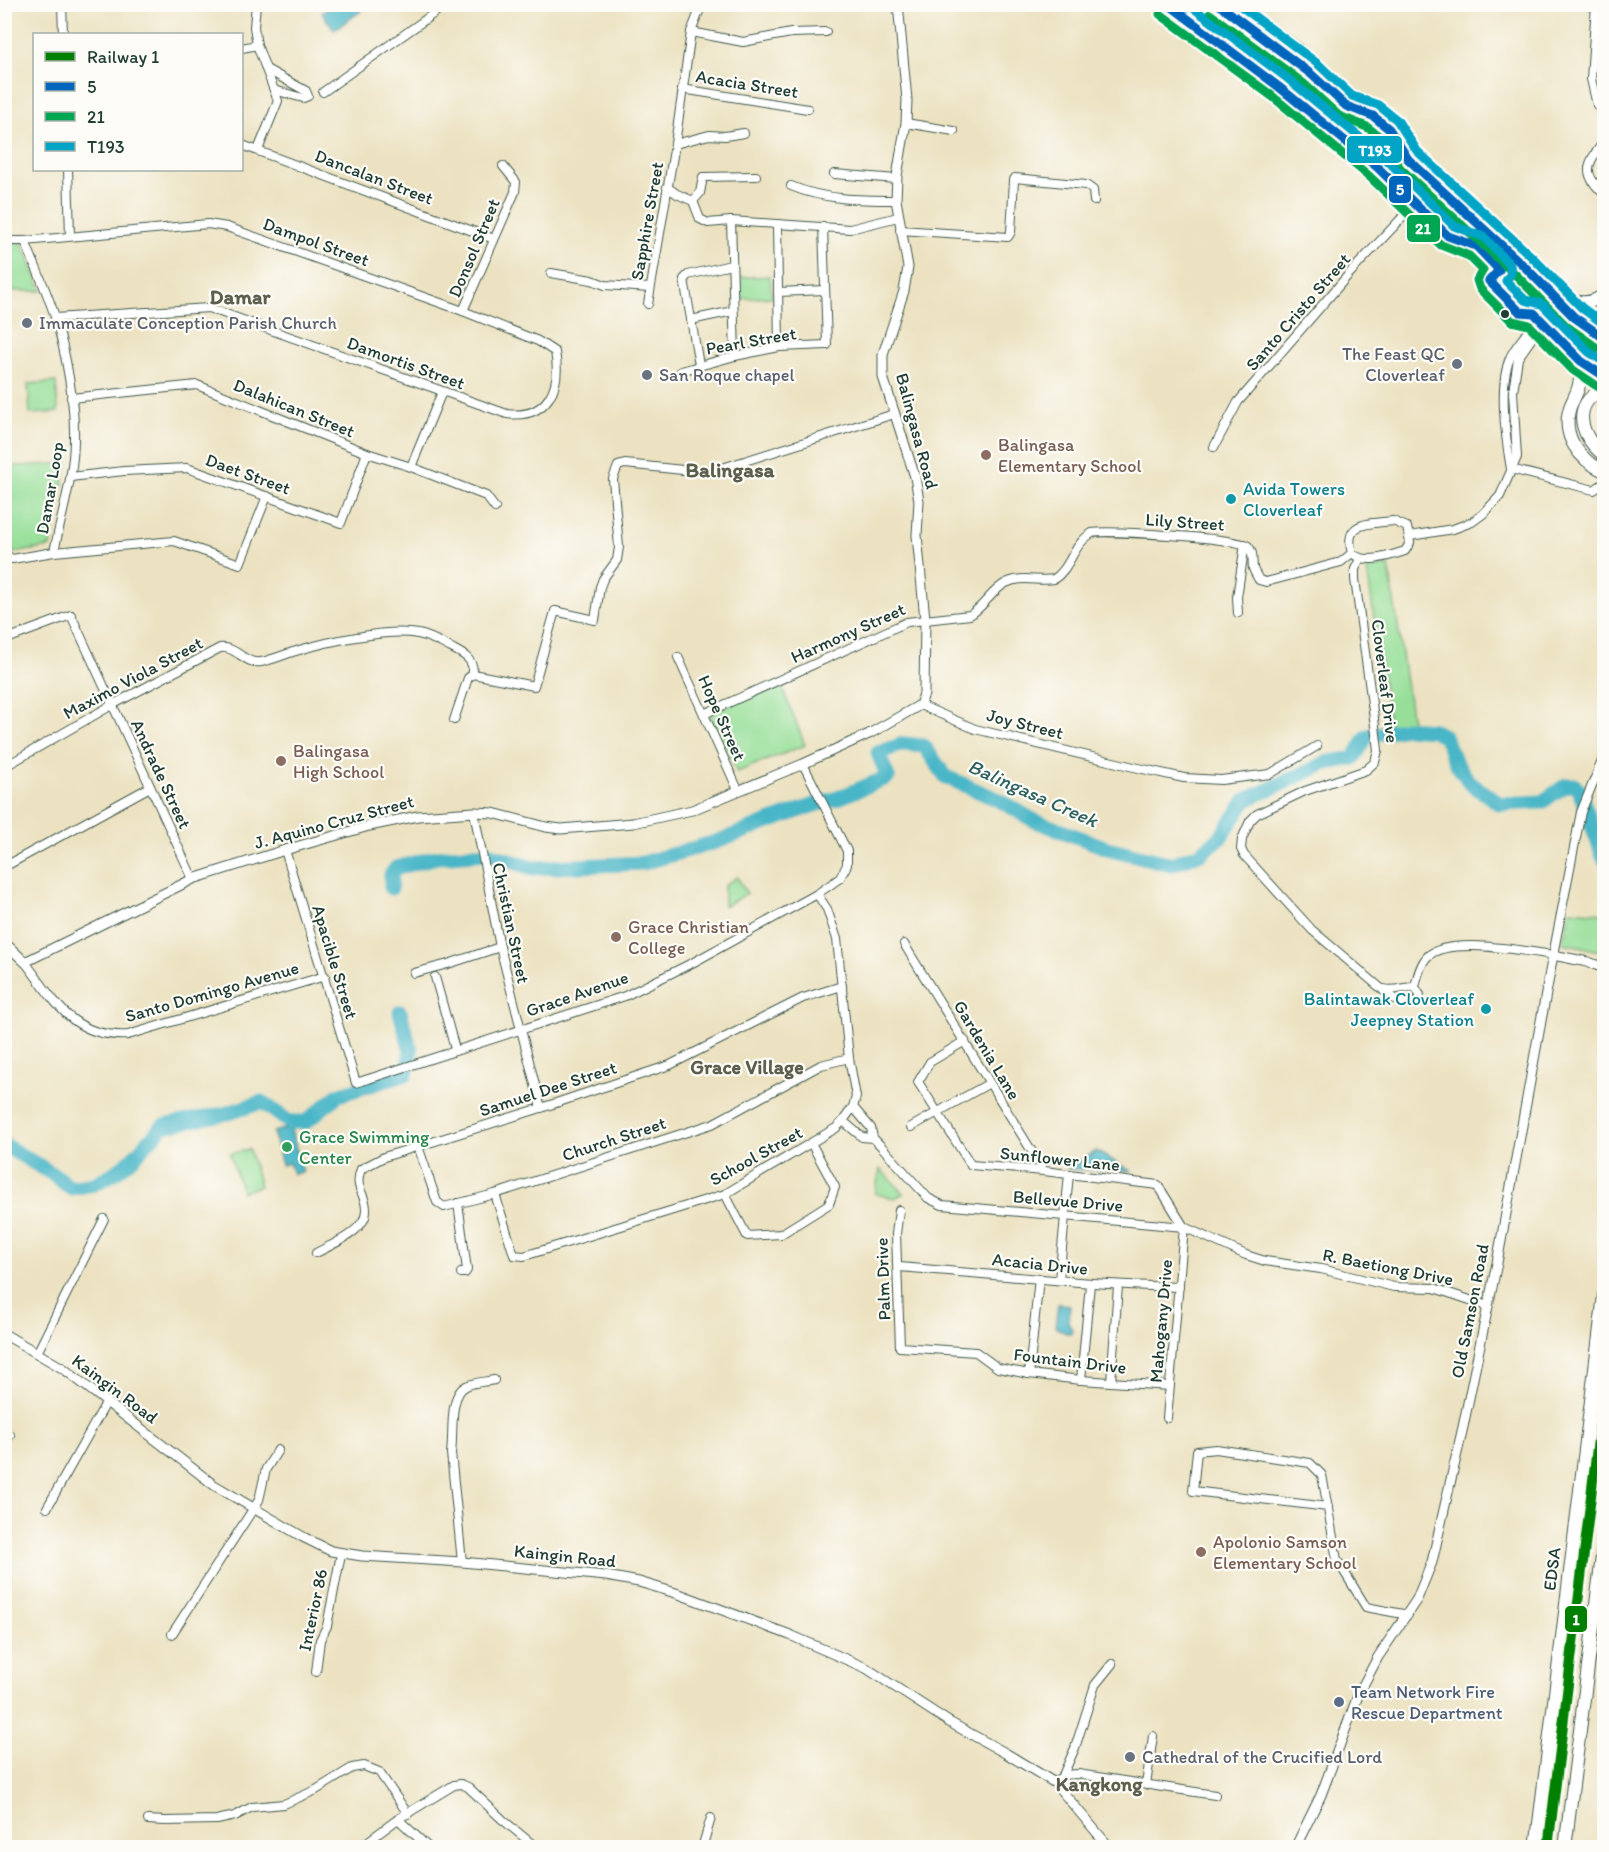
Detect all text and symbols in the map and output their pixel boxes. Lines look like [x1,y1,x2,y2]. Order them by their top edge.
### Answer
legend [33,33,243,171]
text: Railway 1 [87,46,159,68]
street label: Acacia Street [694,65,800,103]
text: 5 [87,76,96,98]
text: 21 [87,106,105,128]
line badge: T193 [1346,135,1403,164]
text: T193 [87,136,125,158]
text: T193 [1357,141,1392,160]
street label: Dancalan Street [312,144,437,210]
street label: Sapphire Street [626,160,668,282]
line badge: 5 [1388,175,1412,204]
text: 5 [1396,180,1405,199]
street label: Donsol Street [443,195,505,301]
street label: Dampol Street [260,213,372,271]
line badge: 21 [1406,214,1441,243]
text: 21 [1415,219,1431,238]
street label: Santo Cristo Street [1241,248,1355,375]
district label: Damar [210,284,271,309]
unlabelled marker [1499,308,1511,320]
place label: Immaculate Conception Parish Church [39,312,337,334]
marker: Immaculate Conception Parish Church [20,316,34,330]
street label: Pearl Street [704,322,798,360]
street label: Damortis Street [344,332,468,395]
place label: The Feast QC Cloverleaf [1342,343,1445,386]
marker: The Feast QC Cloverleaf [1450,357,1464,371]
place label: San Roque chapel [659,364,795,386]
marker: San Roque chapel [640,368,654,382]
street label: Balingasa Road [891,371,943,492]
street label: Dalahican Street [230,374,358,442]
place label: Balingasa Elementary School [998,434,1142,477]
street label: Damar Loop [31,440,69,536]
street label: Daet Street [203,448,294,500]
marker: Balingasa Elementary School [979,448,993,462]
district label: Balingasa [686,457,776,483]
place label: Avida Towers Cloverleaf [1243,478,1345,521]
marker: Avida Towers Cloverleaf [1224,492,1238,506]
street label: Lily Street [1145,508,1226,536]
street label: Harmony Street [787,598,909,668]
street label: Cloverleaf Drive [1366,618,1404,744]
street label: Maximo Viola Street [59,632,207,724]
street label: Hope Street [693,672,751,765]
street label: Joy Street [984,704,1066,744]
street label: Andrade Street [126,716,196,833]
place label: Balingasa High School [293,740,384,783]
marker: Balingasa High School [274,754,288,768]
water label: Balingasa Creek [965,754,1103,833]
street label: J. Aquino Cruz Street [252,790,416,854]
street label: Christian Street [487,861,535,986]
street label: Apacible Street [307,902,363,1022]
place label: Grace Christian College [628,916,749,959]
marker: Grace Christian College [609,930,623,944]
street label: Santo Domingo Avenue [123,957,301,1027]
street label: Grace Avenue [523,966,631,1022]
place label: Balintawak Cloverleaf Jeepney Station [1304,988,1474,1031]
street label: Gardenia Lane [949,996,1025,1104]
marker: Balintawak Cloverleaf Jeepney Station [1479,1002,1493,1016]
district label: Grace Village [690,1055,804,1080]
street label: Samuel Dee Street [477,1056,620,1122]
street label: Church Street [559,1112,669,1166]
street label: School Street [706,1121,807,1191]
place label: Grace Swimming Center [299,1126,430,1169]
marker: Grace Swimming Center [280,1140,294,1154]
street label: Sunflower Lane [999,1142,1121,1176]
street label: Bellevue Drive [1012,1185,1124,1217]
street label: Palm Drive [871,1237,895,1321]
street label: Old Samson Road [1446,1242,1494,1380]
street label: R. Baetiong Drive [1321,1244,1455,1290]
street label: Acacia Drive [991,1248,1089,1280]
street label: Mahogany Drive [1145,1258,1177,1384]
street label: Fountain Drive [1012,1343,1128,1379]
street label: Kaingin Road [67,1349,163,1429]
place label: Apolonio Samson Elementary School [1213,1531,1357,1574]
street label: Kaingin Road [513,1540,617,1572]
marker: Apolonio Samson Elementary School [1194,1545,1208,1559]
street label: EDSA [1538,1546,1566,1592]
street label: Interior 86 [294,1567,332,1653]
line badge: 1 [1564,1605,1588,1633]
text: 1 [1572,1610,1580,1629]
place label: Team Network Fire Rescue Department [1351,1681,1503,1724]
marker: Team Network Fire Rescue Department [1332,1695,1346,1709]
place label: Cathedral of the Crucified Lord [1142,1746,1382,1768]
marker: Cathedral of the Crucified Lord [1123,1750,1137,1764]
district label: Kangkong [1056,1772,1143,1797]

